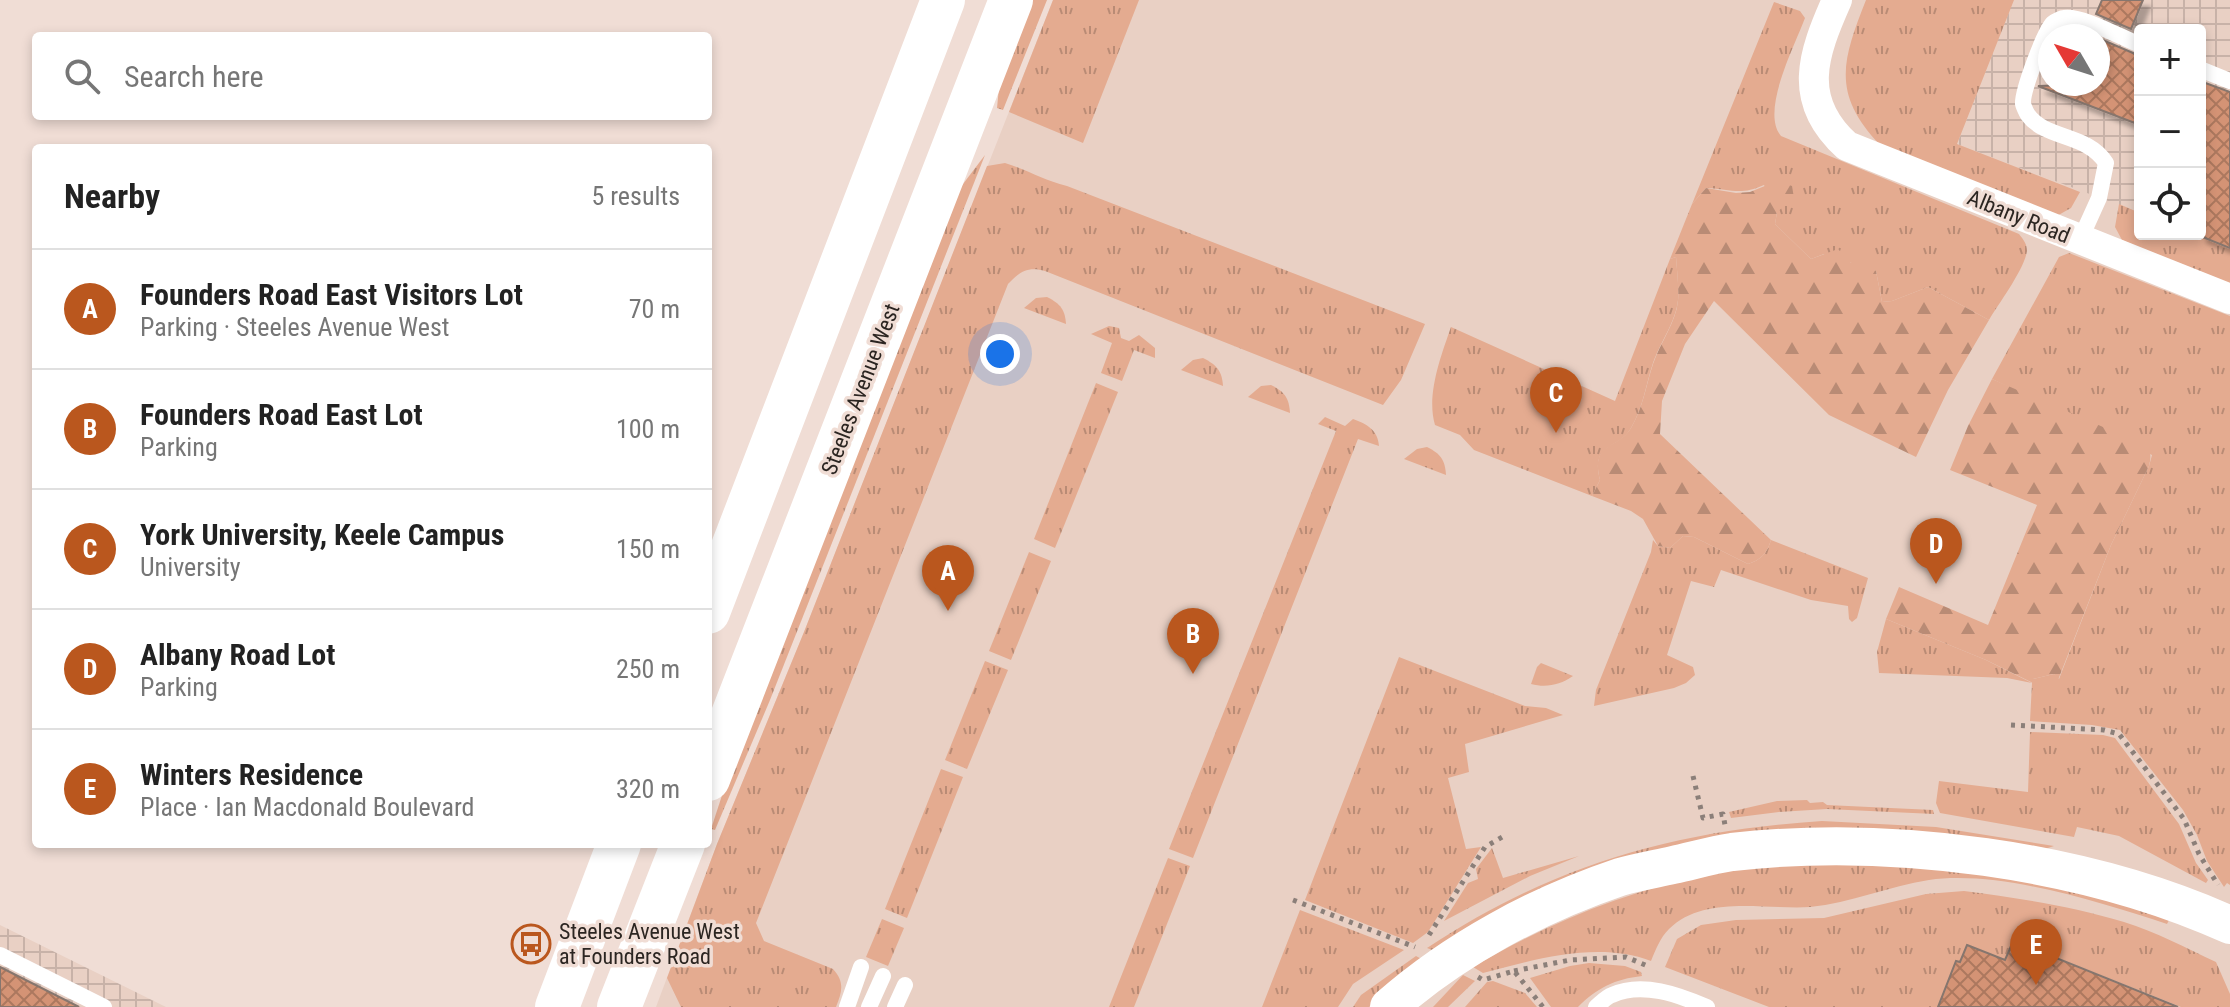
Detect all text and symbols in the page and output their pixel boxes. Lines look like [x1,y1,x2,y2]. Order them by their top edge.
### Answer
north arrow [2038,24,2110,96]
map controls [2134,24,2206,240]
button: + [2134,24,2206,96]
search box [32,32,712,120]
icon: search [60,54,104,98]
text: Search here [124,59,264,94]
button: − [2134,96,2206,168]
button: locate [2134,168,2206,240]
text: Nearby [64,176,160,216]
text: 5 results [591,181,680,211]
street label: Albany Road [1964,185,2074,248]
text: Founders Road East Visitors Lot [140,277,523,312]
text: A [82,294,98,324]
text: 70 m [629,294,680,324]
street label: Steeles Avenue West [816,300,905,478]
text: Parking · Steeles Avenue West [140,312,450,342]
your location [980,334,1020,374]
pin: C [1530,367,1582,433]
text: Founders Road East Lot [140,397,423,432]
text: B [83,414,97,444]
text: 100 m [616,414,680,444]
text: Parking [140,432,218,462]
text: York University, Keele Campus [140,517,504,552]
pin: D [1910,518,1962,584]
text: C [83,534,97,564]
text: 150 m [616,534,680,564]
pin: A [922,545,974,611]
text: University [140,552,241,582]
pin: B [1167,608,1219,674]
text: Albany Road Lot [140,637,335,672]
text: D [83,654,97,684]
text: 250 m [616,654,680,684]
text: Parking [140,672,218,702]
text: Winters Residence [140,757,363,792]
text: E [84,774,96,804]
text: 320 m [616,774,680,804]
text: Place · Ian Macdonald Boulevard [140,792,475,822]
place label: Steeles Avenue West at Founders Road [559,919,740,969]
pin: E [2010,919,2062,985]
bus stop icon: Steeles Avenue West at Founders Road [510,923,552,965]

